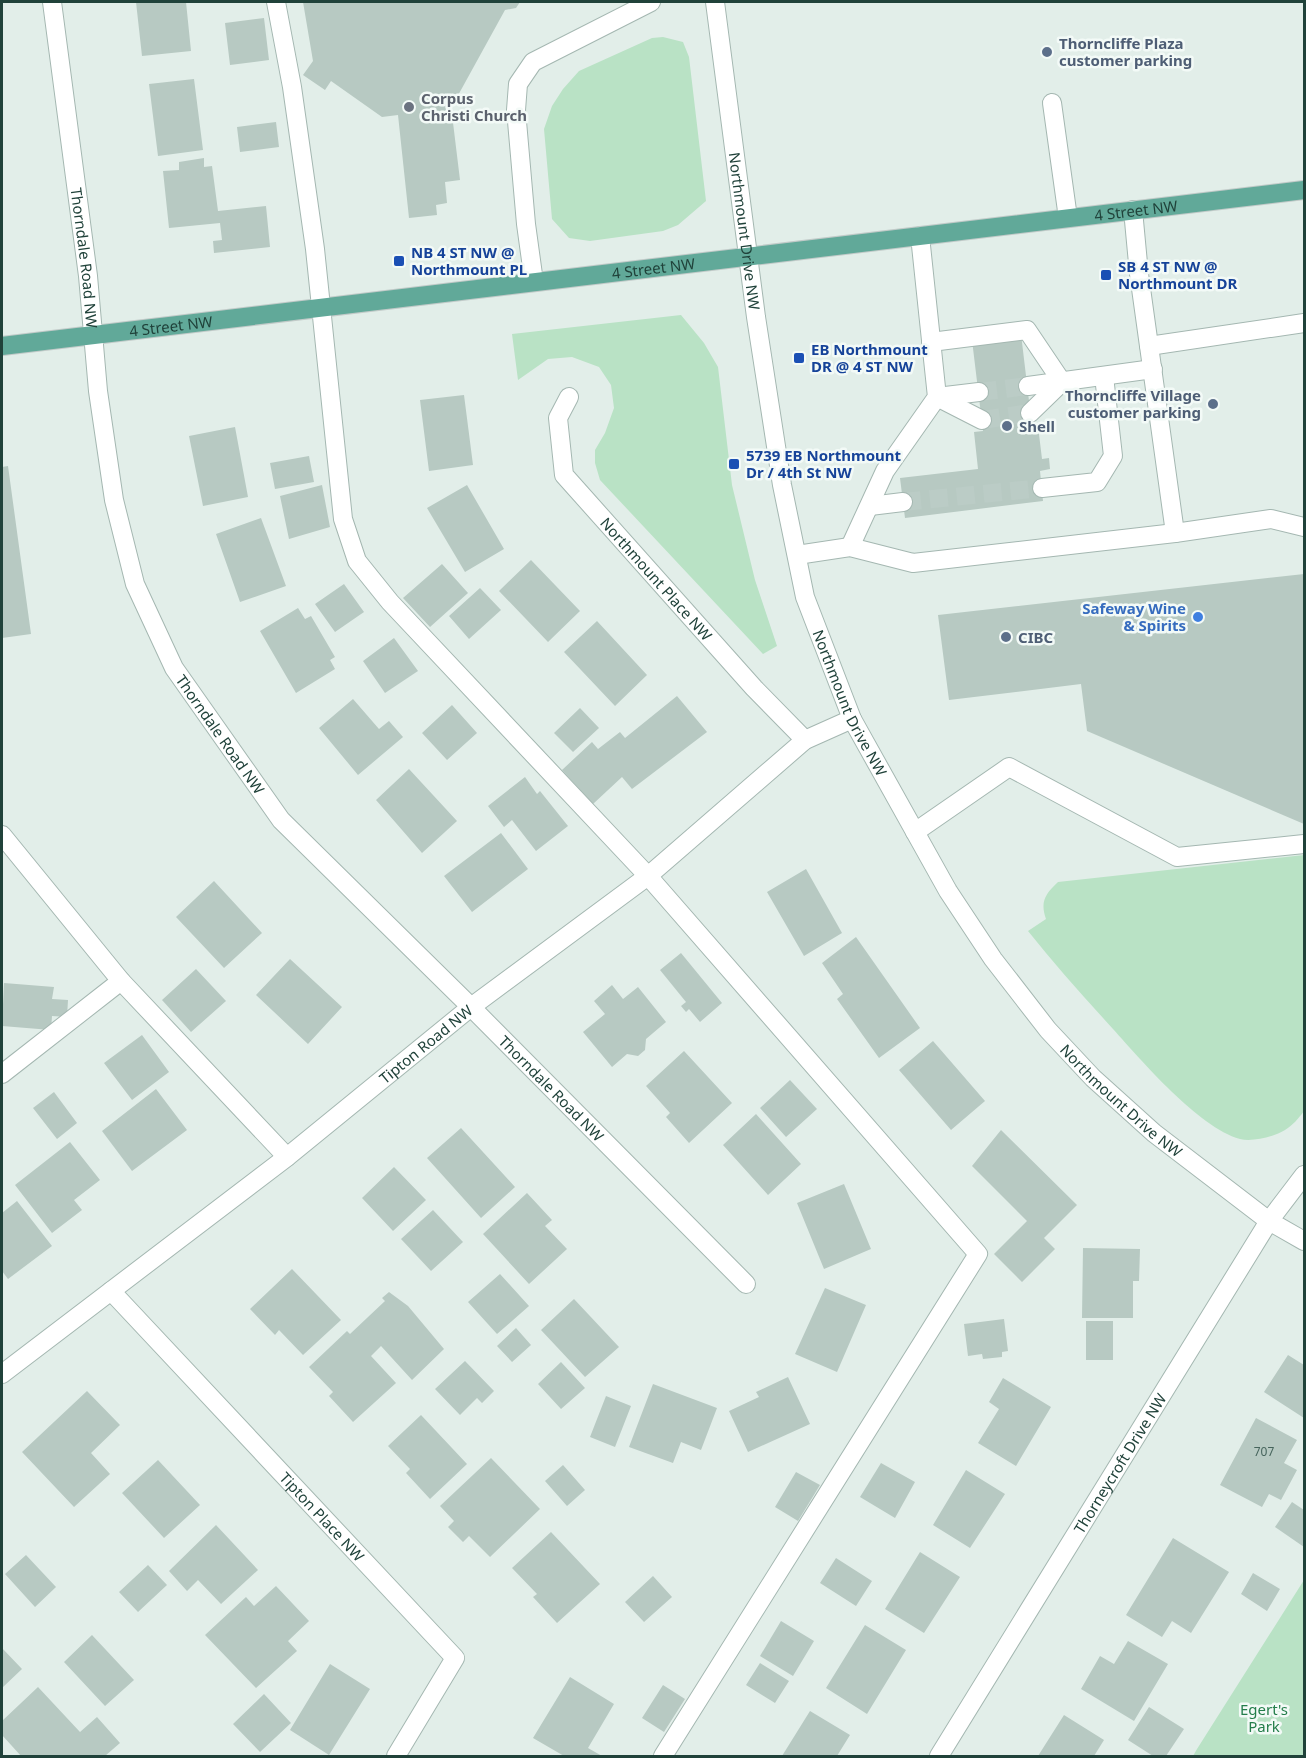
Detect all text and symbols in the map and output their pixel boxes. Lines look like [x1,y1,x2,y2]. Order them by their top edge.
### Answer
place label: Thorncliffe Plaza customer parking [1059,33,1192,70]
marker: Thorncliffe Plaza customer parking [1040,45,1054,59]
place label: Corpus Christi Church [421,88,527,125]
marker: Corpus Christi Church [402,100,416,114]
street label: Northmount Drive NW [725,151,765,311]
street label: Thorndale Road NW [66,186,103,329]
street label: 4 Street NW [1093,195,1179,225]
place label: NB 4 ST NW @ Northmount PL [411,242,527,279]
street label: 4 Street NW [611,253,696,283]
marker: NB 4 ST NW @ Northmount PL [392,254,406,268]
place label: SB 4 ST NW @ Northmount DR [1118,256,1237,293]
marker: SB 4 ST NW @ Northmount DR [1099,268,1113,282]
street label: 4 Street NW [128,311,214,341]
place label: EB Northmount DR @ 4 ST NW [811,339,928,376]
marker: EB Northmount DR @ 4 ST NW [792,351,806,365]
place label: Thorncliffe Village customer parking [1065,385,1201,422]
marker: Thorncliffe Village customer parking [1206,397,1220,411]
place label: Shell [1019,416,1055,436]
marker: Shell [1000,419,1014,433]
place label: 5739 EB Northmount Dr / 4th St NW [746,445,902,482]
marker: 5739 EB Northmount Dr / 4th St NW [727,457,741,471]
street label: Northmount Place NW [596,513,717,645]
place label: Safeway Wine & Spirits [1082,598,1186,635]
marker: Safeway Wine & Spirits [1191,610,1205,624]
street label: Northmount Drive NW [808,627,892,779]
place label: CIBC [1018,627,1053,647]
marker: CIBC [999,630,1013,644]
street label: Thorndale Road NW [172,671,269,798]
street label: Tipton Road NW [375,1000,476,1088]
street label: Thorndale Road NW [495,1031,609,1145]
street label: Northmount Drive NW [1056,1040,1187,1161]
street label: Thorneycroft Drive NW [1069,1389,1170,1537]
house number: 707 [1254,1443,1274,1460]
street label: Tipton Place NW [276,1467,369,1565]
park label: Egert's Park [1240,1699,1288,1736]

